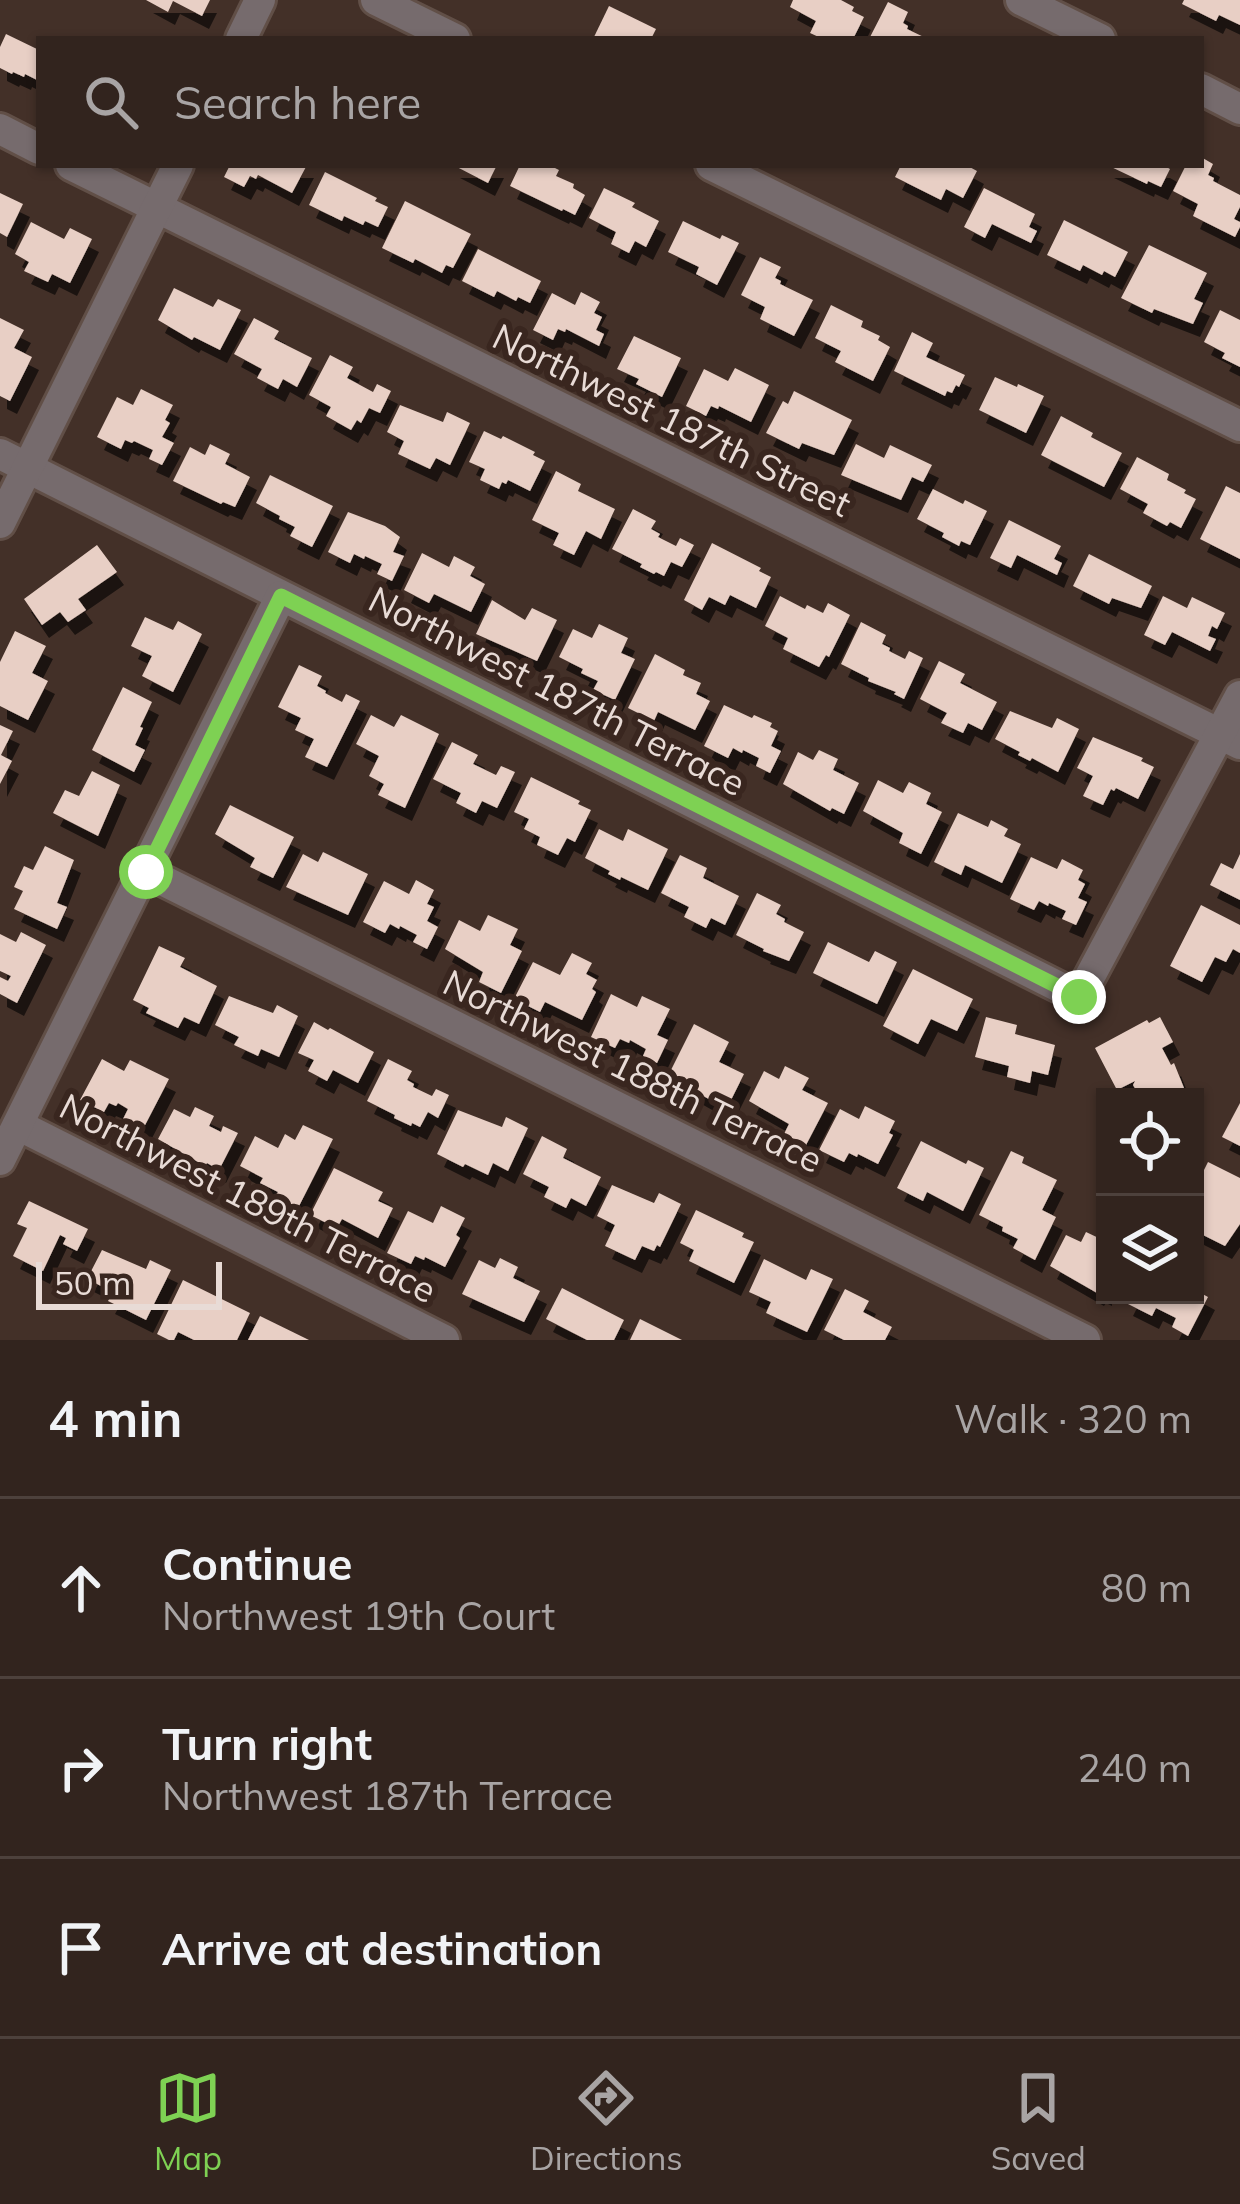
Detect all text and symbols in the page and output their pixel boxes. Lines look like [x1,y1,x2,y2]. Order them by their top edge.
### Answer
search box [36,36,1204,168]
icon: search [78,69,144,135]
text: Search here [174,74,421,130]
street label: Northwest 187th Street [486,313,859,526]
street label: Northwest 187th Terrace [362,576,753,805]
route start [119,845,173,899]
street label: Northwest 188th Terrace [436,959,830,1182]
route end [1052,970,1106,1024]
street label: Northwest 189th Terrace [53,1083,444,1312]
map controls [1096,1088,1204,1304]
button: locate [1096,1088,1204,1196]
button: layers [1096,1196,1204,1304]
scale bar [36,1256,222,1309]
text: 50 m [54,1262,131,1303]
text: 4 min [48,1386,183,1450]
text: Walk · 320 m [954,1394,1192,1443]
text: Continue [162,1535,352,1591]
icon: ahead [48,1555,114,1621]
text: 80 m [1101,1563,1192,1612]
text: Northwest 19th Court [162,1591,555,1640]
text: Turn right [162,1715,372,1771]
icon: right [48,1735,114,1801]
text: 240 m [1077,1743,1192,1792]
text: Northwest 187th Terrace [162,1771,613,1820]
icon: arrive [48,1915,114,1981]
text: Arrive at destination [162,1920,602,1976]
tab: Map [154,2065,222,2178]
tab: Directions [530,2065,683,2178]
tab: Saved [991,2065,1086,2178]

